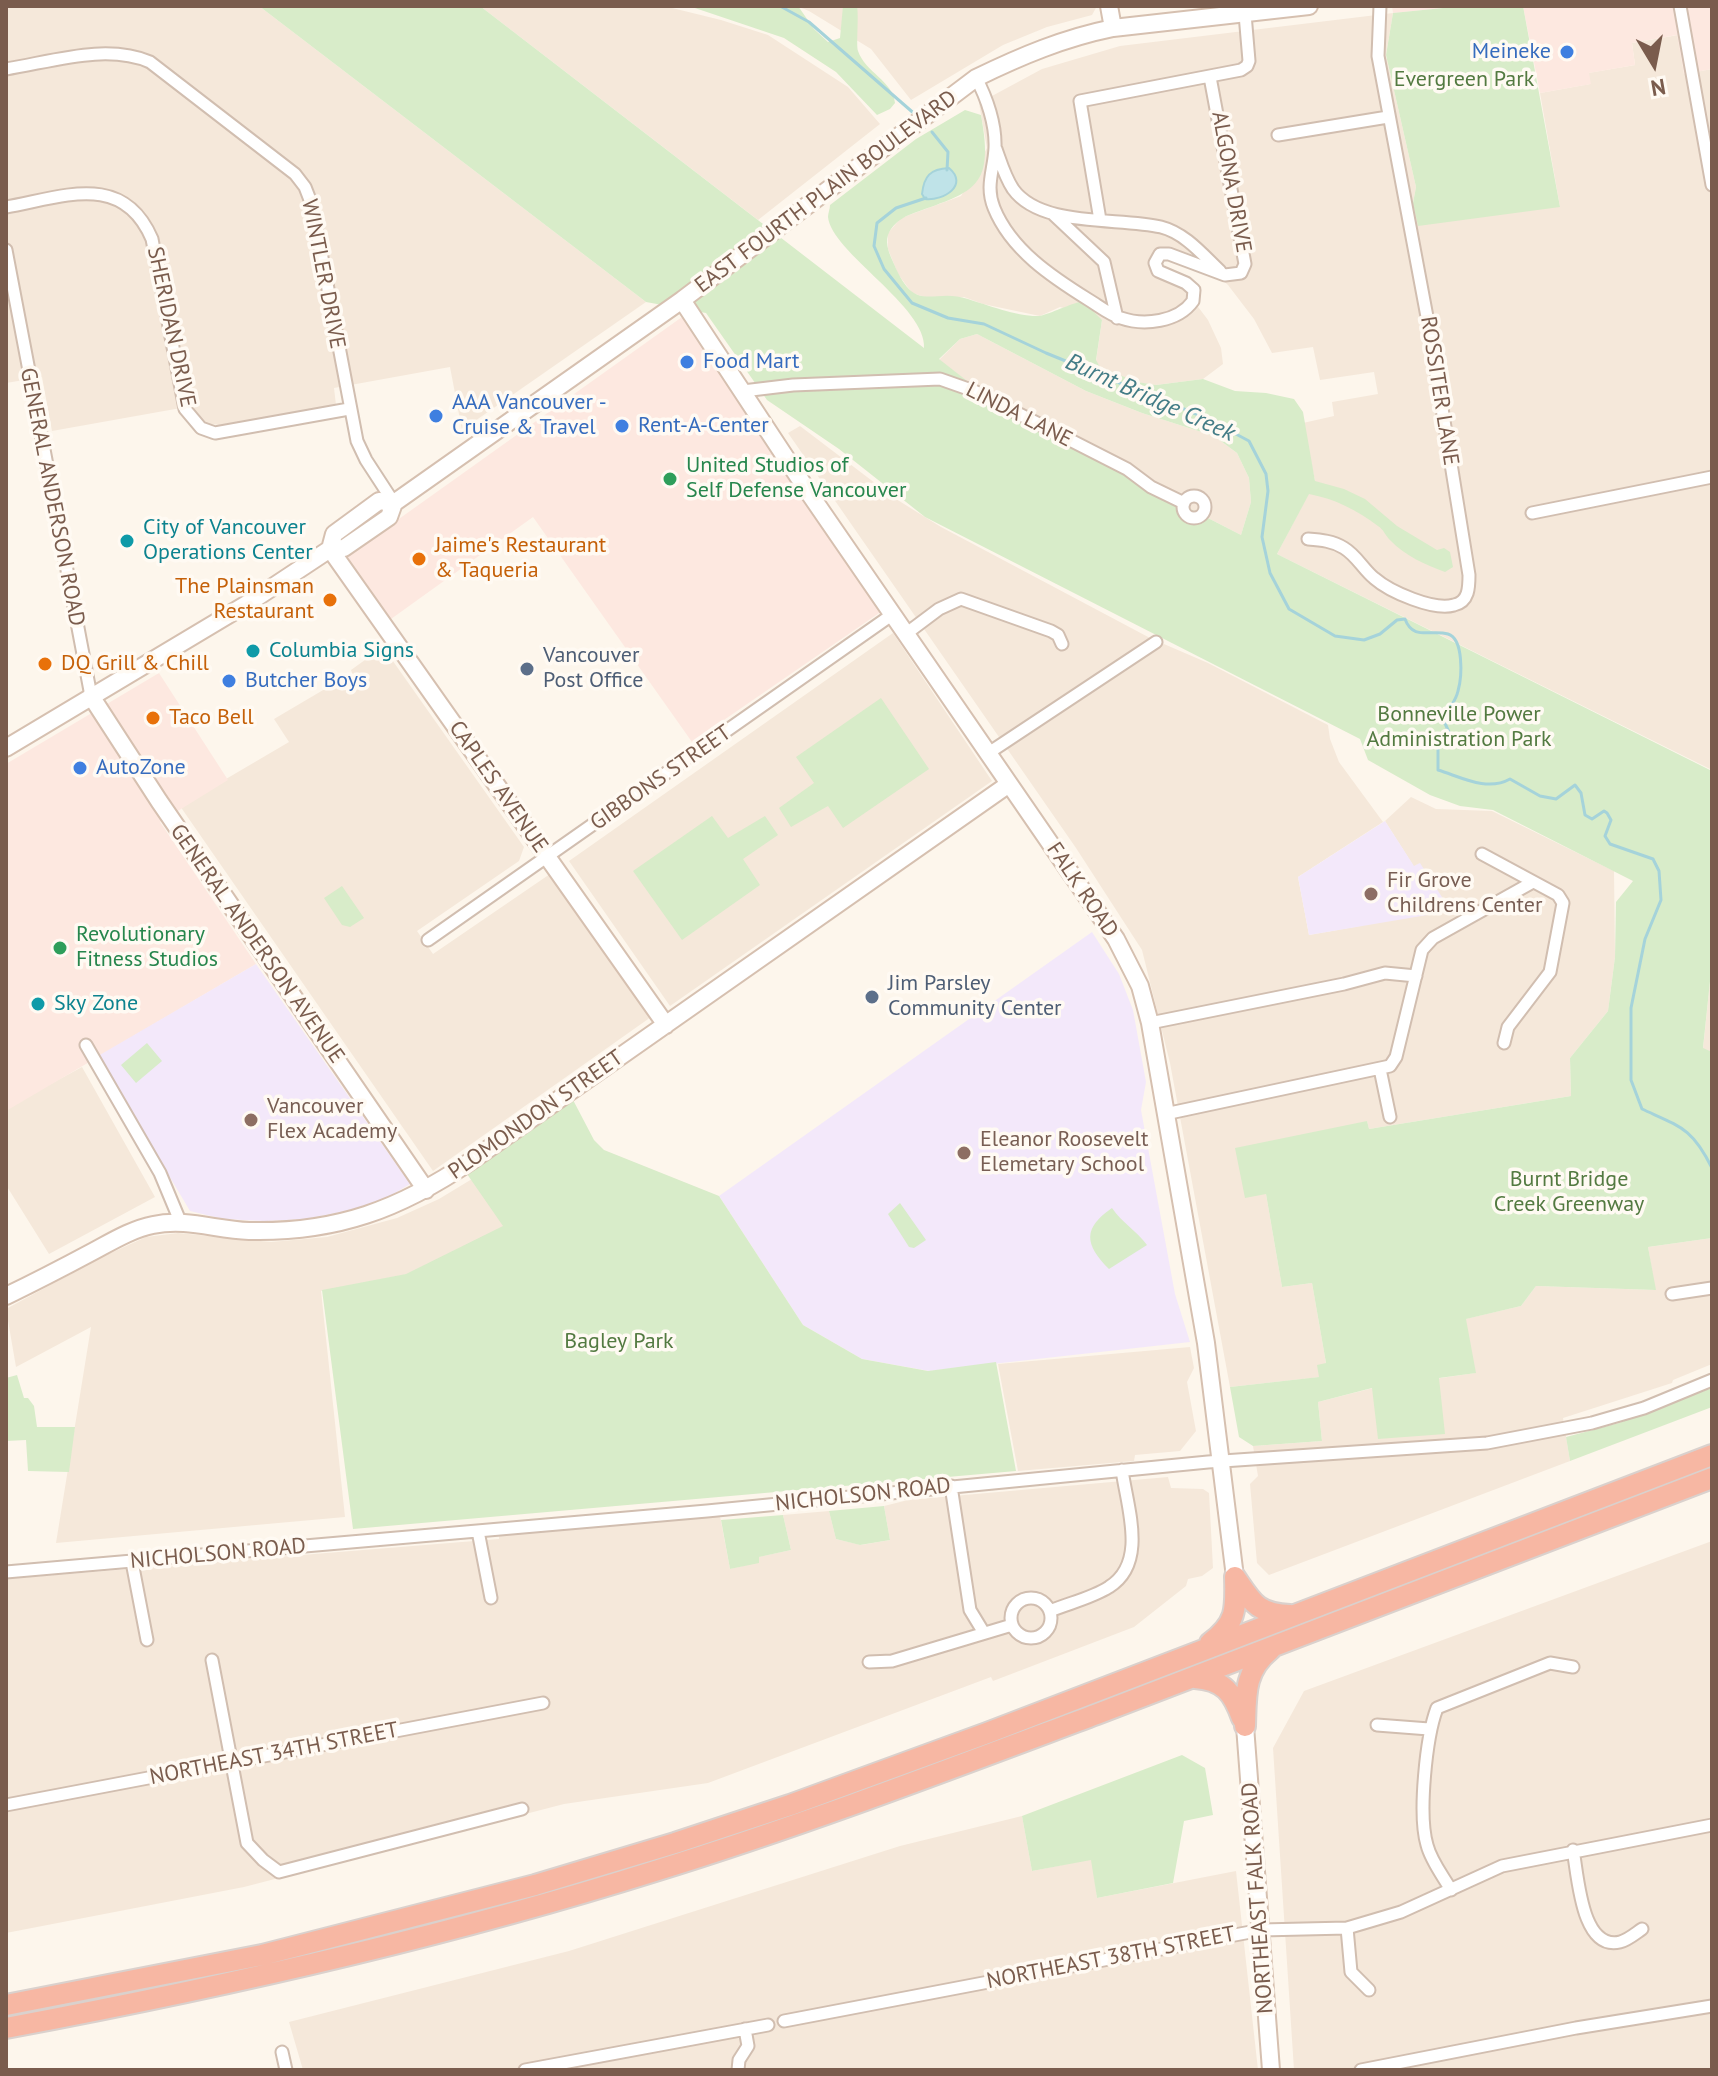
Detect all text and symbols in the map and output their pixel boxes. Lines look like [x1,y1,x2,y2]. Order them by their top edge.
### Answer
north arrow [1614,24,1694,104]
place label: Meineke [1472,39,1551,65]
marker: Meineke [1558,43,1576,61]
park label: Evergreen Park [1394,67,1534,93]
text: N [1649,73,1668,103]
street label: EAST FOURTH PLAIN BOULEVARD [690,85,962,299]
street label: ALGONA DRIVE [1206,109,1256,255]
street label: WINTLER DRIVE [296,197,350,351]
street label: SHERIDAN DRIVE [141,244,201,410]
street label: ROSSITER LANE [1414,314,1464,468]
water label: Burnt Bridge Creek [1061,348,1239,448]
place label: Food Mart [703,349,800,375]
marker: Food Mart [678,353,696,371]
street label: GENERAL ANDERSON ROAD [14,366,90,628]
street label: LINDA LANE [961,377,1077,453]
place label: AAA Vancouver - Cruise & Travel [452,390,607,442]
marker: AAA Vancouver - Cruise & Travel [427,407,445,425]
place label: Rent-A-Center [638,413,769,439]
marker: Rent-A-Center [613,417,631,435]
place label: United Studios of Self Defense Vancouver [686,453,906,504]
marker: United Studios of Self Defense Vancouver [661,470,679,488]
place label: City of Vancouver Operations Center [143,515,313,566]
marker: City of Vancouver Operations Center [118,532,136,550]
place label: Jaime's Restaurant & Taqueria [435,533,606,584]
marker: Jaime's Restaurant & Taqueria [410,550,428,568]
place label: The Plainsman Restaurant [175,574,314,626]
marker: The Plainsman Restaurant [321,591,339,609]
place label: Columbia Signs [269,638,414,664]
marker: Columbia Signs [244,642,262,660]
place label: Vancouver Post Office [543,643,643,694]
place label: DQ Grill & Chill [61,651,209,677]
marker: DQ Grill & Chill [36,655,54,673]
marker: Vancouver Post Office [518,660,536,678]
place label: Butcher Boys [245,668,367,694]
marker: Butcher Boys [220,672,238,690]
park label: Bonneville Power Administration Park [1366,702,1552,754]
place label: Taco Bell [169,705,254,731]
marker: Taco Bell [144,709,162,727]
street label: CAPLES AVENUE [443,716,553,858]
street label: GIBBONS STREET [586,720,736,836]
place label: AutoZone [96,755,186,781]
marker: AutoZone [71,759,89,777]
street label: GENERAL ANDERSON AVENUE [164,819,350,1069]
street label: FALK ROAD [1041,838,1123,942]
place label: Fir Grove Childrens Center [1387,868,1542,920]
marker: Fir Grove Childrens Center [1362,885,1380,903]
place label: Revolutionary Fitness Studios [76,922,218,974]
marker: Revolutionary Fitness Studios [51,939,69,957]
place label: Jim Parsley Community Center [888,971,1062,1022]
marker: Jim Parsley Community Center [863,988,881,1006]
place label: Sky Zone [54,991,138,1017]
marker: Sky Zone [29,995,47,1013]
street label: PLOMONDON STREET [443,1045,629,1185]
place label: Vancouver Flex Academy [267,1094,397,1146]
marker: Vancouver Flex Academy [242,1111,260,1129]
place label: Eleanor Roosevelt Elemetary School [980,1127,1148,1178]
marker: Eleanor Roosevelt Elemetary School [955,1144,973,1162]
park label: Burnt Bridge Creek Greenway [1494,1167,1644,1218]
park label: Bagley Park [564,1329,674,1355]
street label: NICHOLSON ROAD [774,1473,952,1517]
street label: NICHOLSON ROAD [129,1533,307,1575]
street label: NORTHEAST 34TH STREET [147,1717,401,1791]
street label: NORTHEAST FALK ROAD [1237,1781,1279,2015]
street label: NORTHEAST 38TH STREET [984,1921,1238,1995]

